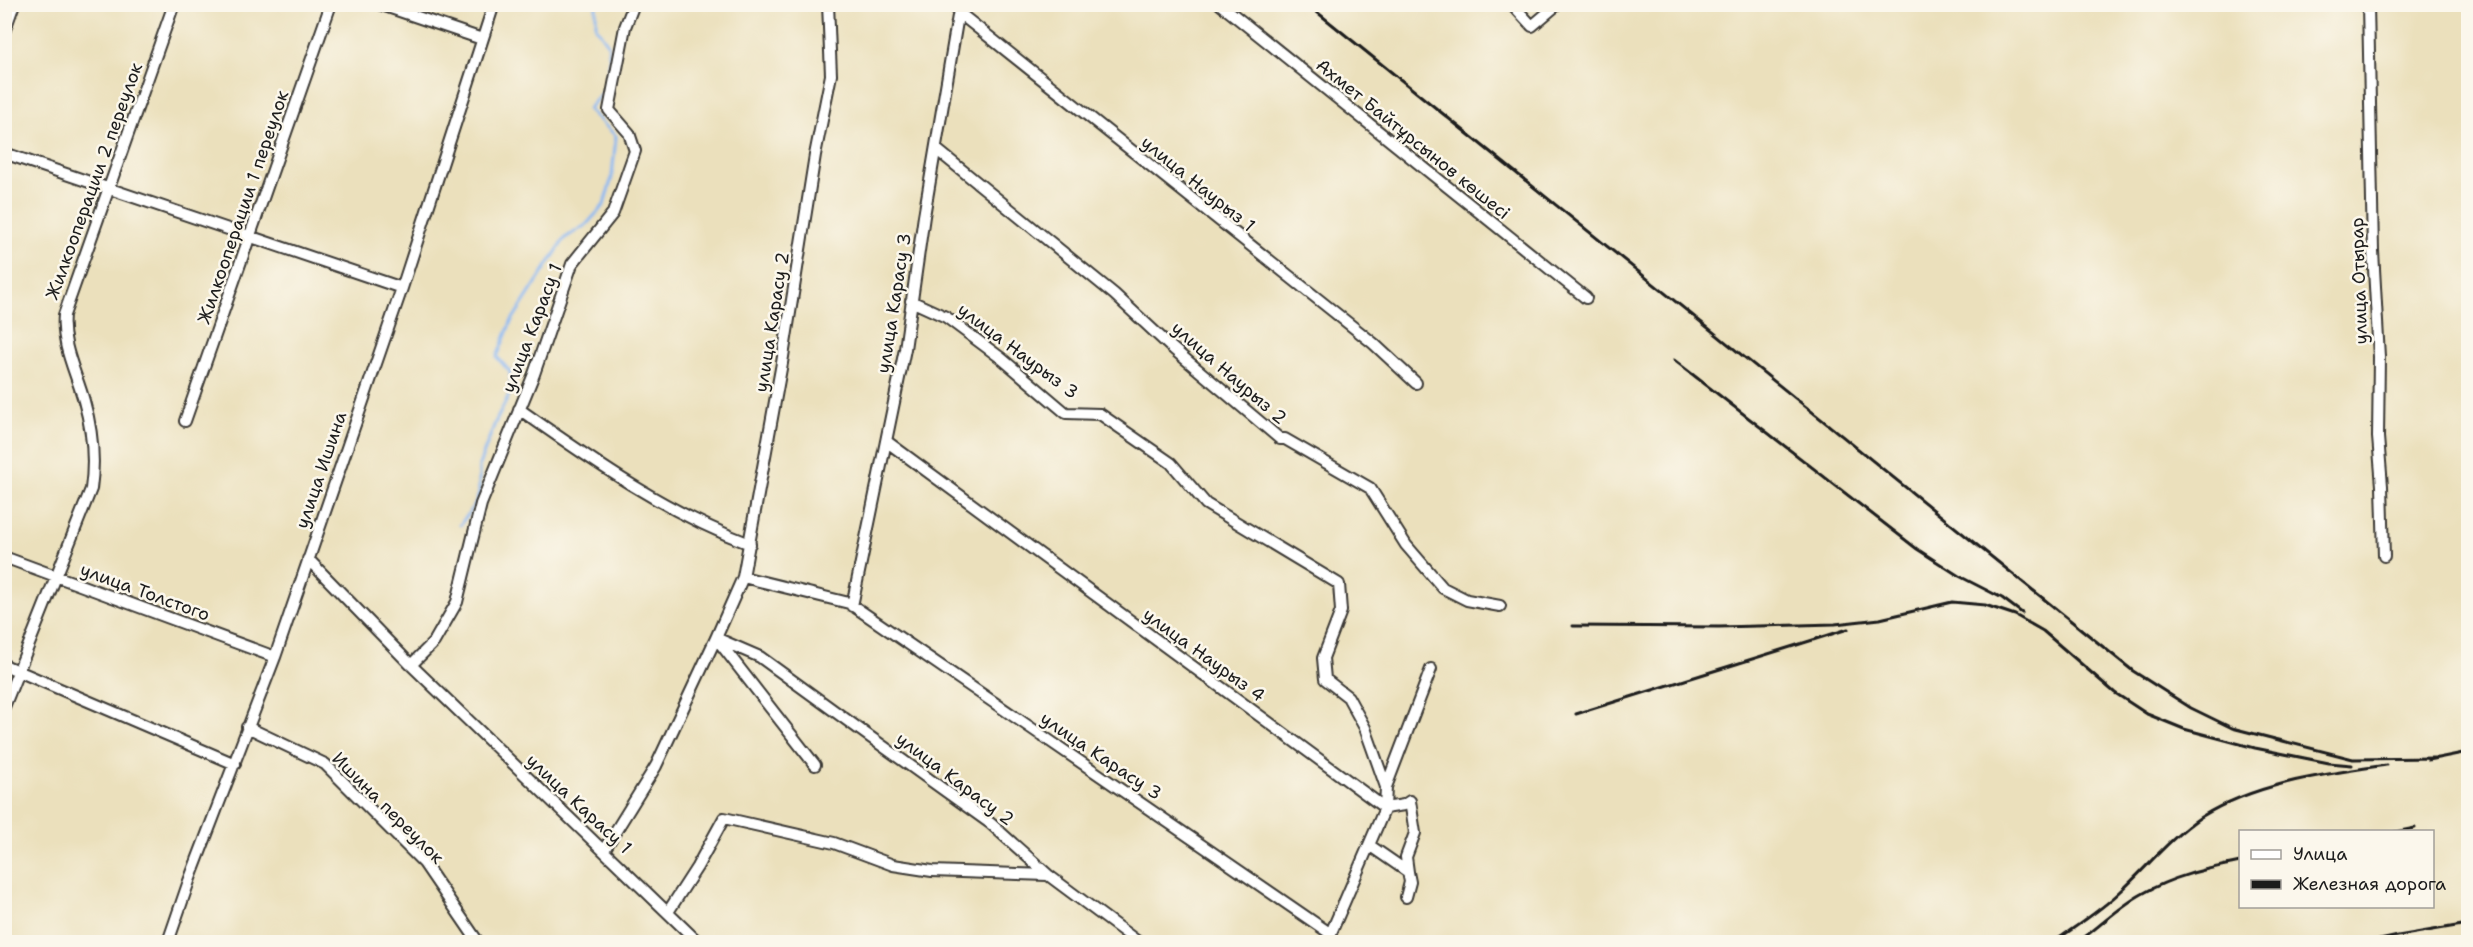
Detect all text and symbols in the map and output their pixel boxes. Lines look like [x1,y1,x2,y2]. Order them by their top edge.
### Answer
street label: Ахмет Байтұрсынов көшесі [1311,53,1515,225]
street label: Жилкооперации 2 переулок [40,59,148,303]
street label: Жилкооперации 1 переулок [192,87,294,327]
street label: улица Наурыз 1 [1136,131,1260,237]
street label: улица Отырар [2345,217,2373,345]
street label: улица Карасу 3 [871,231,917,375]
street label: улица Карасу 2 [749,250,795,394]
street label: улица Карасу 1 [496,260,568,396]
street label: улица Наурыз 3 [953,298,1083,404]
street label: улица Наурыз 2 [1166,316,1292,430]
street label: улица Ишина [290,408,352,532]
street label: улица Толстого [77,557,213,627]
street label: улица Наурыз 4 [1138,603,1270,707]
street label: улица Карасу 3 [1036,706,1166,806]
street label: улица Карасу 2 [891,727,1019,831]
street label: Ишина переулок [327,747,450,870]
street label: улица Карасу 1 [521,749,637,859]
legend [2239,830,2434,908]
text: Улица [2293,842,2347,866]
text: Железная дорога [2293,872,2446,896]

